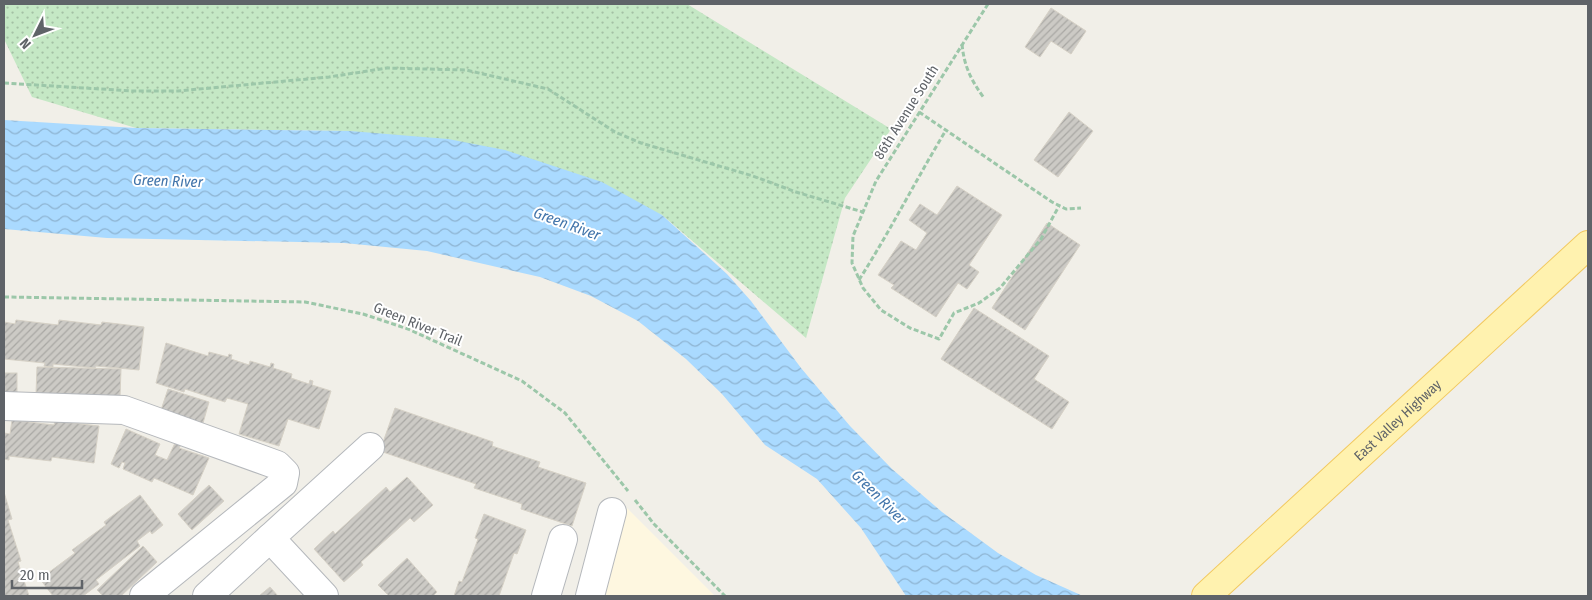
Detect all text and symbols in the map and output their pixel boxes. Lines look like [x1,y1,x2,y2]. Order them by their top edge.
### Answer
north arrow [10,10,60,60]
text: N [17,35,35,52]
street label: 86th Avenue South [871,62,942,163]
water label: Green River [133,171,204,191]
water label: Green River [531,204,604,245]
street label: Green River Trail [371,299,465,350]
street label: East Valley Highway [1351,376,1445,465]
water label: Green River [848,466,911,529]
scale bar [12,558,82,590]
text: 20 m [20,566,50,584]

